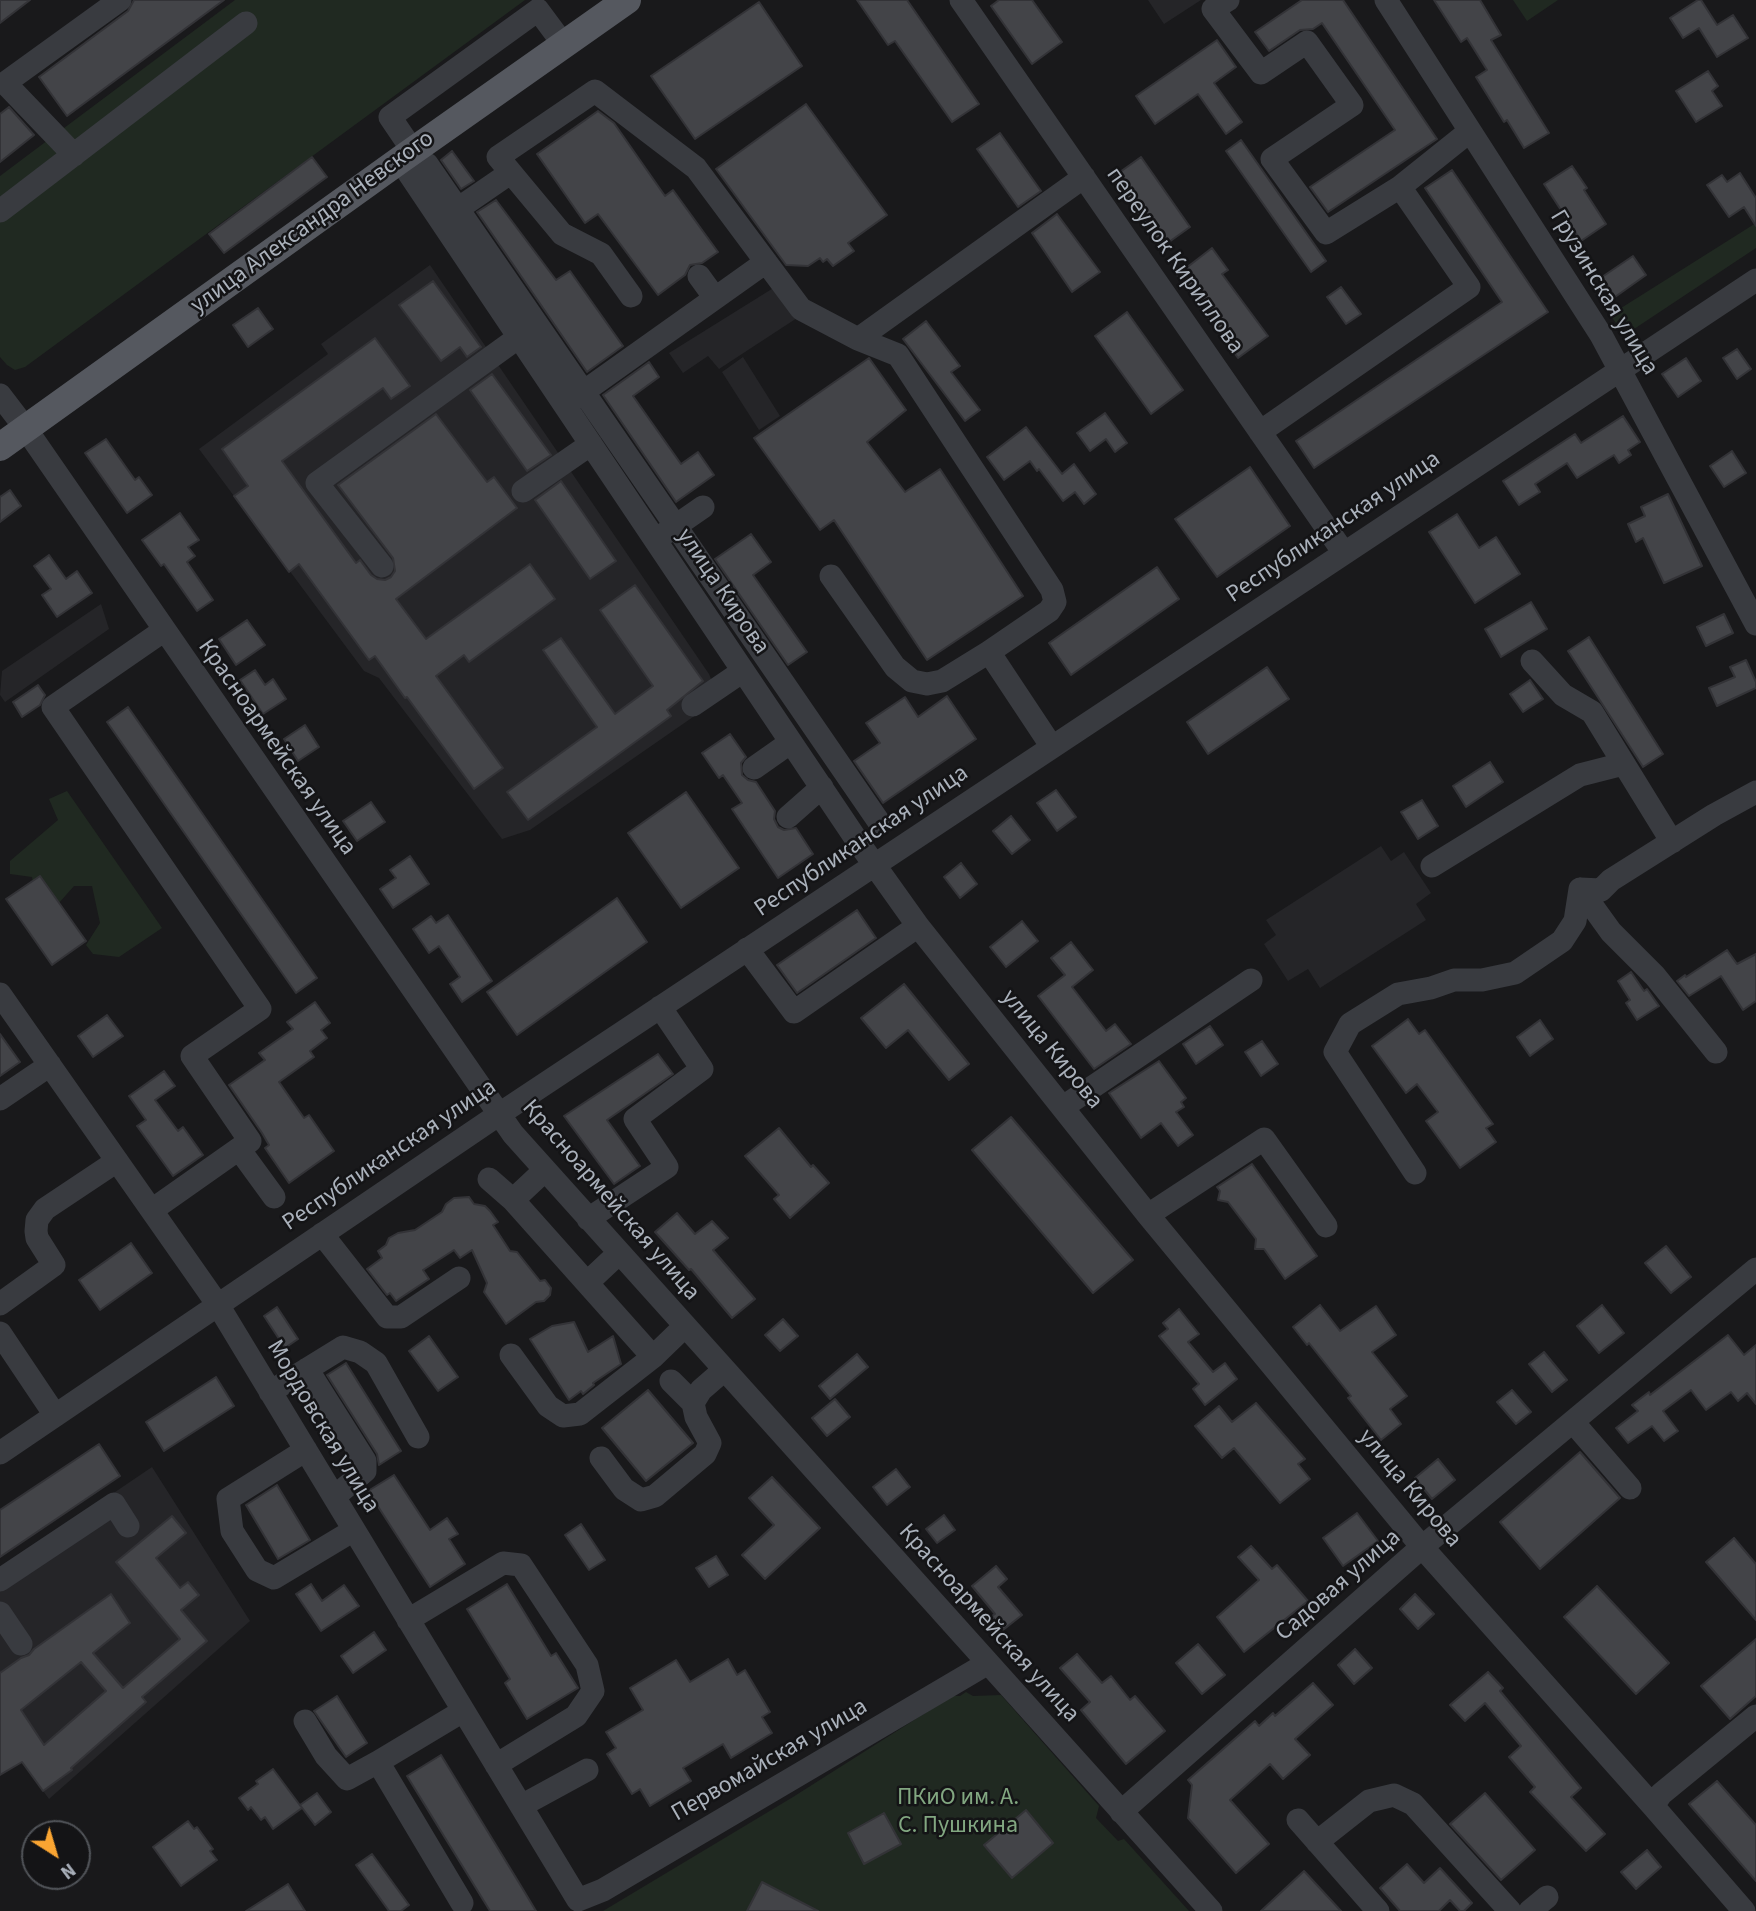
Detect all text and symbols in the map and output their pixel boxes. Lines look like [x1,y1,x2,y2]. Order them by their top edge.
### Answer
street label: улица Александра Невского [186,125,440,321]
street label: переулок Кириллова [1099,162,1249,360]
street label: Грузинская улица [1542,205,1664,381]
street label: Республиканская улица [1222,446,1446,610]
street label: улица Кирова [669,524,775,660]
street label: Красноармейская улица [191,635,361,861]
street label: Республиканская улица [750,760,974,924]
street label: улица Кирова [994,984,1108,1116]
street label: Республиканская улица [278,1074,502,1238]
street label: Красноармейская улица [515,1095,705,1307]
street label: Мордовская улица [259,1335,385,1519]
street label: улица Кирова [1351,1424,1467,1554]
street label: Красноармейская улица [891,1519,1085,1729]
street label: Садовая улица [1271,1524,1407,1648]
street label: Первомайская улица [667,1693,873,1829]
park label: ПКиО им. А. С. Пушкина [897,1785,1019,1841]
north arrow [21,1820,91,1890]
text: N [55,1856,81,1885]

